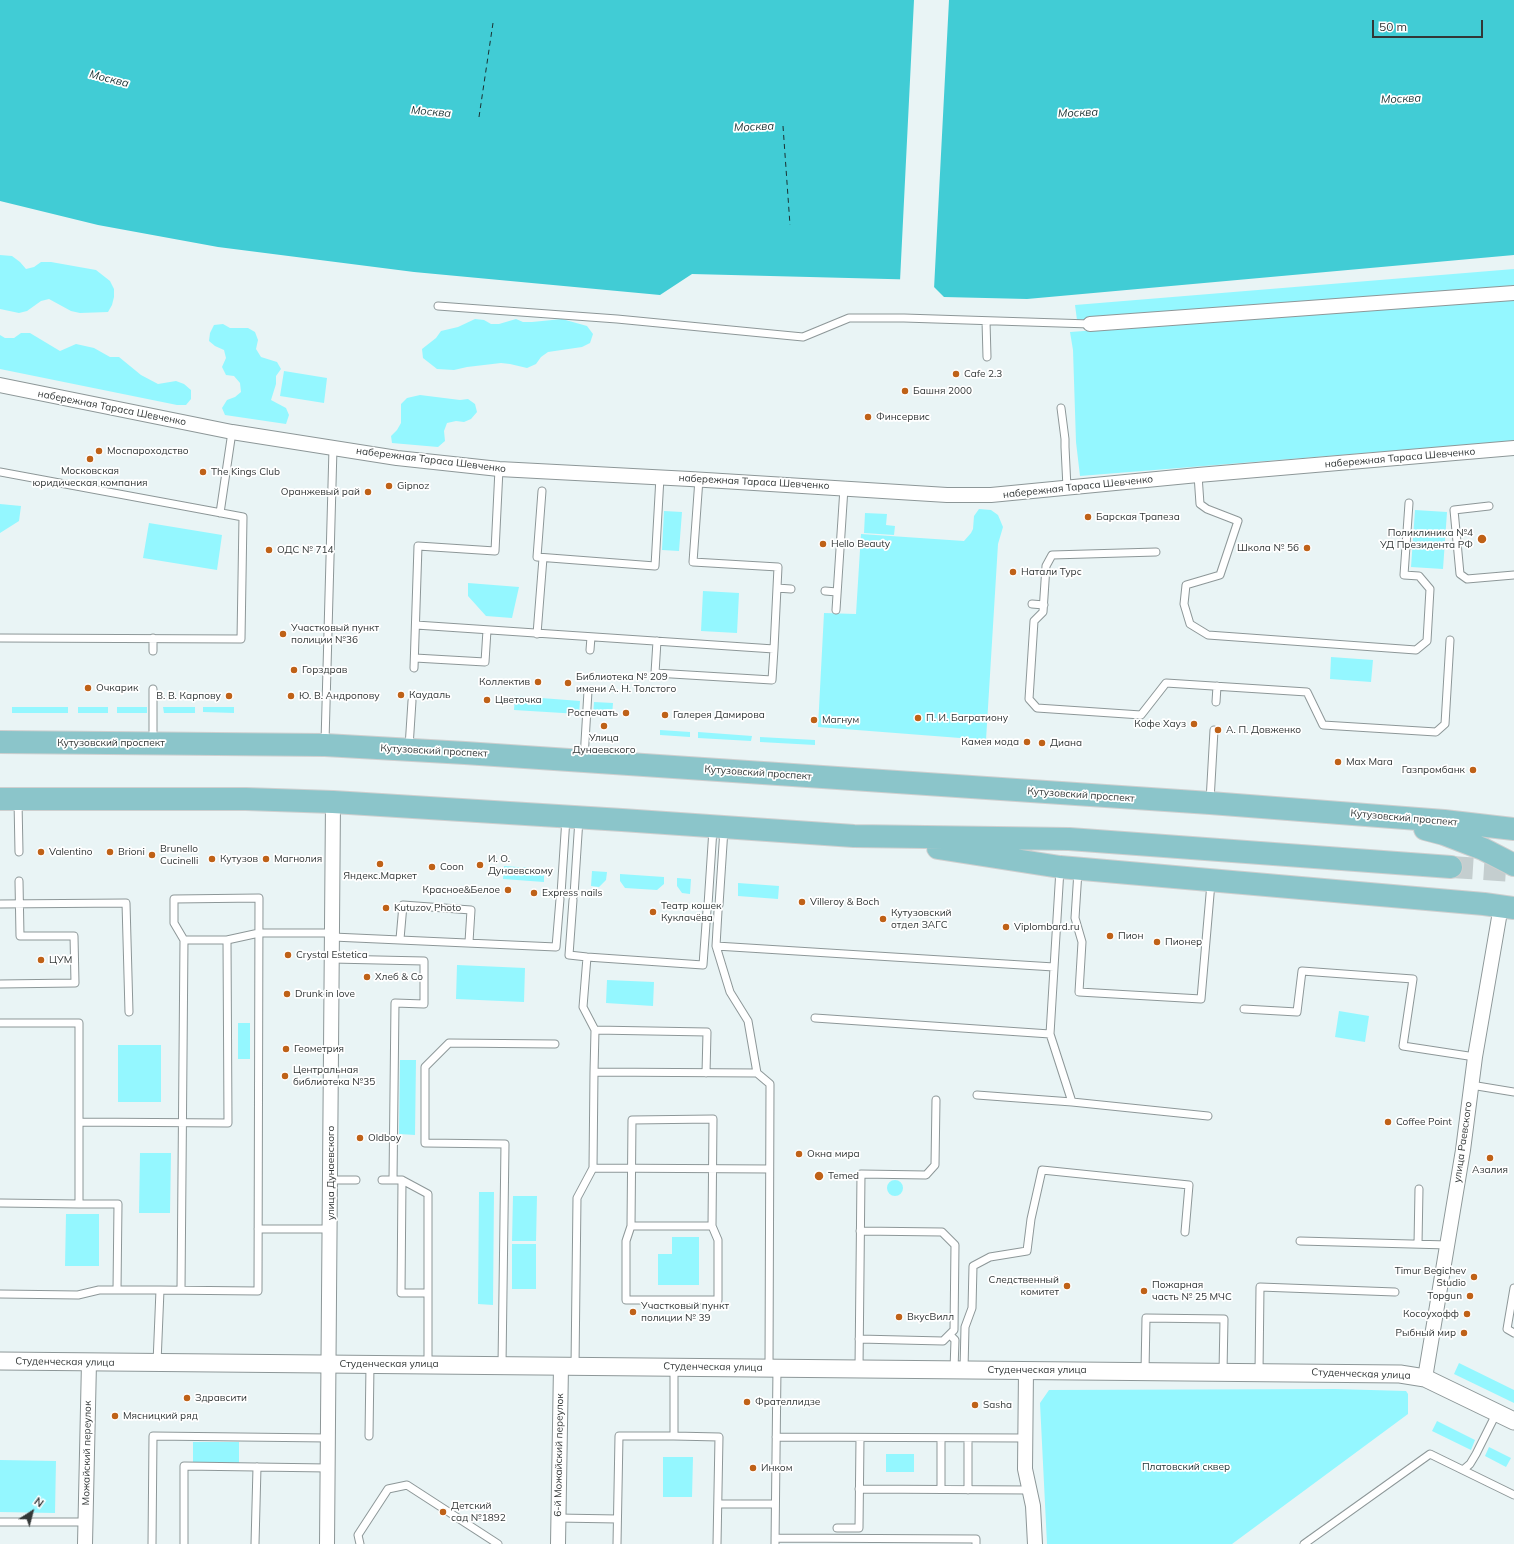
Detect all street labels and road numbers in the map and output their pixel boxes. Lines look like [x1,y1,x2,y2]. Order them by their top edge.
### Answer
street label: набережная Тараса Шевченко [37,388,187,428]
street label: набережная Тараса Шевченко [355,445,507,475]
street label: набережная Тараса Шевченко [1324,445,1476,471]
street label: набережная Тараса Шевченко [678,472,830,492]
street label: набережная Тараса Шевченко [1002,473,1154,501]
street label: Кутузовский проспект [57,737,165,749]
street label: Кутузовский проспект [380,742,488,760]
street label: Кутузовский проспект [704,763,812,783]
street label: Кутузовский проспект [1027,785,1135,805]
street label: Кутузовский проспект [1350,807,1458,829]
street label: улица Раевского [1451,1101,1475,1183]
street label: улица Дунаевского [325,1126,337,1220]
street label: Студенческая улица [15,1355,115,1369]
street label: Студенческая улица [339,1358,439,1370]
street label: Студенческая улица [663,1360,763,1374]
street label: Студенческая улица [987,1364,1087,1376]
street label: Студенческая улица [1311,1366,1411,1382]
street label: 6-й Можайский переулок [552,1393,566,1517]
street label: Можайский переулок [80,1401,94,1505]

